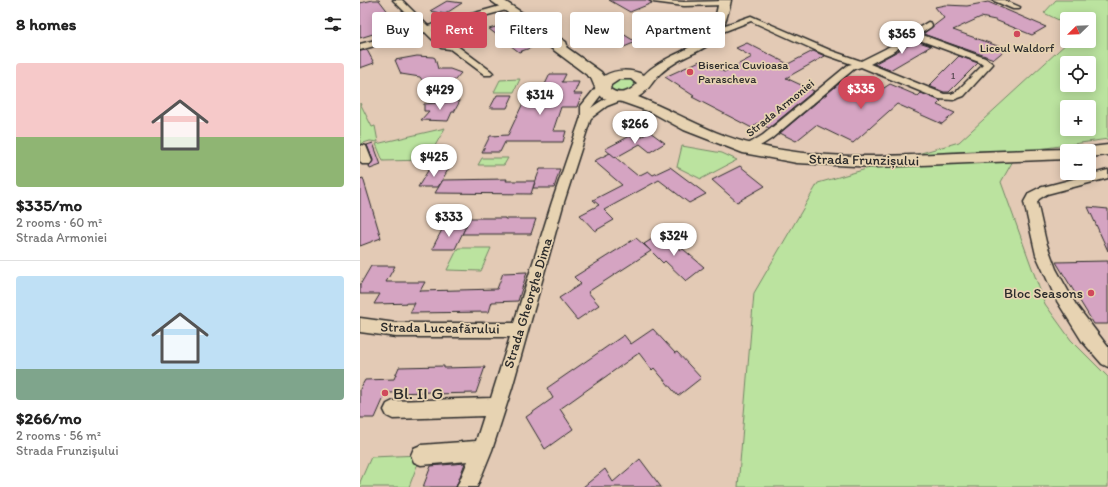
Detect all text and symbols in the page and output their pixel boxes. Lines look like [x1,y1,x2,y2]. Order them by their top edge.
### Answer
chip: Buy [372,12,423,48]
chip: Rent [431,12,487,48]
chip: Filters [495,12,562,48]
chip: New [570,12,624,48]
chip: Apartment [632,12,725,48]
north arrow [1060,12,1096,48]
map controls [1060,12,1096,180]
icon: filters [322,13,344,35]
text: 8 homes [16,14,76,34]
pin: $365 [878,21,926,55]
text: $365 [888,26,916,41]
marker: Liceul Waldorf [1012,29,1022,39]
place label: Liceul Waldorf [980,41,1055,55]
button: locate [1060,56,1096,92]
place label: Biserica Cuvioasa Parascheva [698,58,789,86]
marker: Biserica Cuvioasa Parascheva [685,67,695,77]
house number: 1 [951,69,956,82]
street label: Strada Armoniei [743,76,817,140]
pin: $335 [837,76,885,110]
pin: $429 [416,77,464,111]
text: $335 [847,81,875,96]
text: $429 [426,82,454,97]
pin: $314 [516,82,564,116]
text: $314 [526,87,554,102]
icon: home [144,89,216,161]
button: + [1060,100,1096,136]
pin: $266 [611,111,659,145]
text: $266 [621,116,649,131]
pin: $425 [410,144,458,178]
button: − [1060,144,1096,180]
text: $425 [420,149,448,164]
street label: Strada Frunzișului [809,151,919,169]
text: $335/mo [16,195,82,215]
pin: $333 [425,204,473,238]
text: $333 [435,209,463,224]
text: 2 rooms · 60 m² [16,215,102,230]
pin: $324 [650,223,698,257]
text: $324 [660,228,688,243]
text: Strada Armoniei [16,230,107,245]
street label: Strada Gheorghe Dima [500,235,556,370]
place label: Bloc Seasons [1004,285,1083,302]
marker: Bloc Seasons [1086,288,1096,298]
icon: home [144,302,216,374]
street label: Strada Luceafărului [380,318,500,338]
place label: Bl. II G [393,383,443,403]
marker: Bl. II G [380,388,390,398]
text: $266/mo [16,408,82,428]
text: 2 rooms · 56 m² [16,428,101,443]
text: Strada Frunzișului [16,443,119,458]

